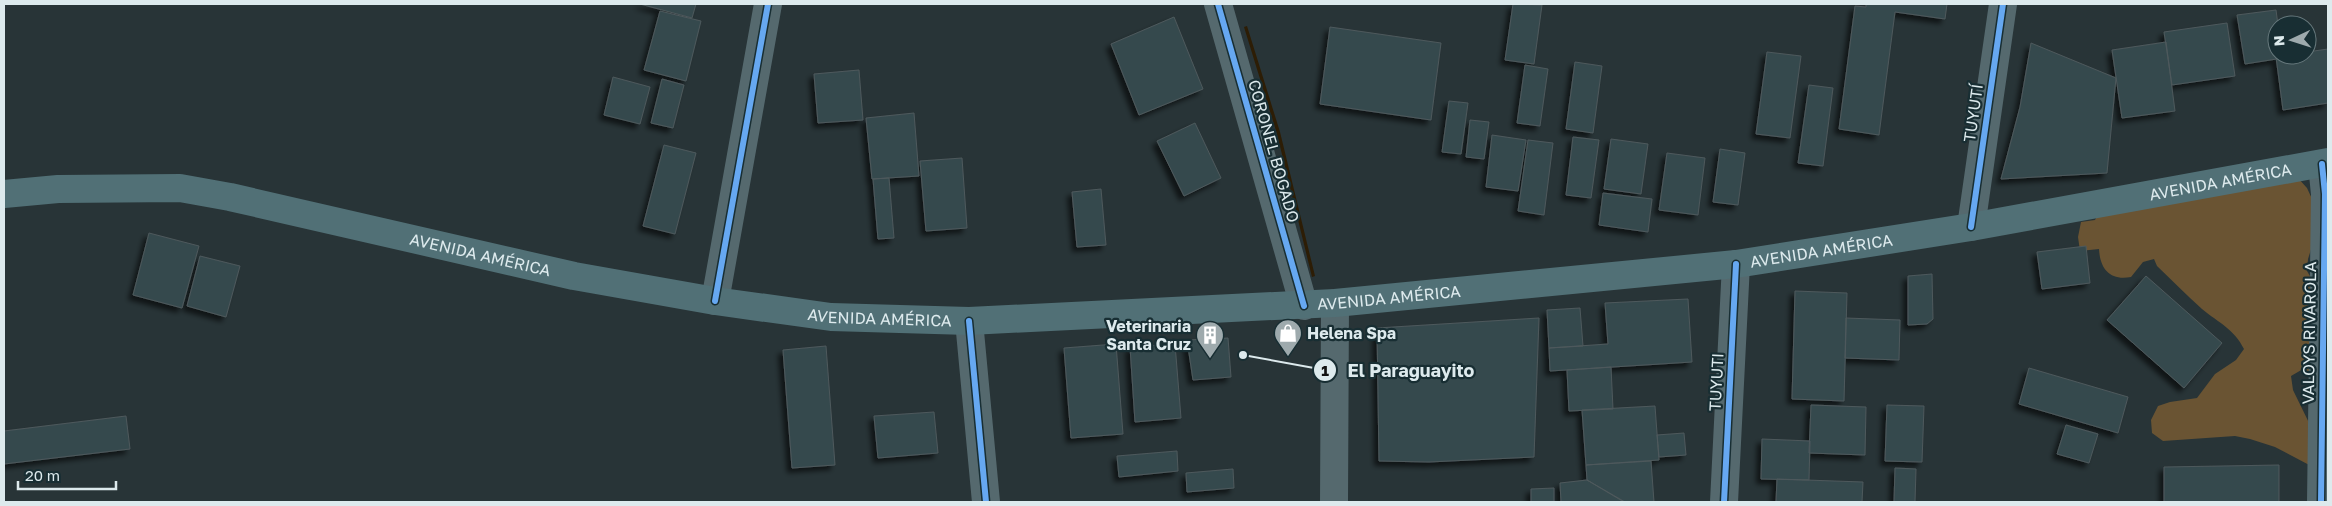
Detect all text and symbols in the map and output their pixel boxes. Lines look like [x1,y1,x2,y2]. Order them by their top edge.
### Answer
north arrow [2267,15,2317,65]
text: N [2270,35,2287,47]
street label: CORONEL BOGADO [1244,77,1304,225]
street label: TUYUTÍ [1959,82,1987,143]
street label: AVENIDA AMÉRICA [2148,159,2293,204]
street label: AVENIDA AMÉRICA [408,229,553,280]
street label: AVENIDA AMÉRICA [1749,229,1894,272]
street label: VALOYS RIVAROLA [2298,261,2320,405]
street label: AVENIDA AMÉRICA [1317,281,1462,314]
street label: AVENIDA AMÉRICA [807,304,952,331]
place label: Veterinaria Santa Cruz [1106,316,1191,354]
shop icon: Helena Spa [1273,318,1303,357]
building icon: Veterinaria Santa Cruz [1195,320,1225,359]
place label: Helena Spa [1307,323,1396,343]
street label: TUYUTI [1704,352,1728,412]
callout: El Paraguayito [1312,354,1484,387]
text: El Paraguayito [1348,359,1475,381]
text: 1 [1321,361,1329,379]
scale bar [18,458,115,490]
text: 20 m [25,466,60,484]

